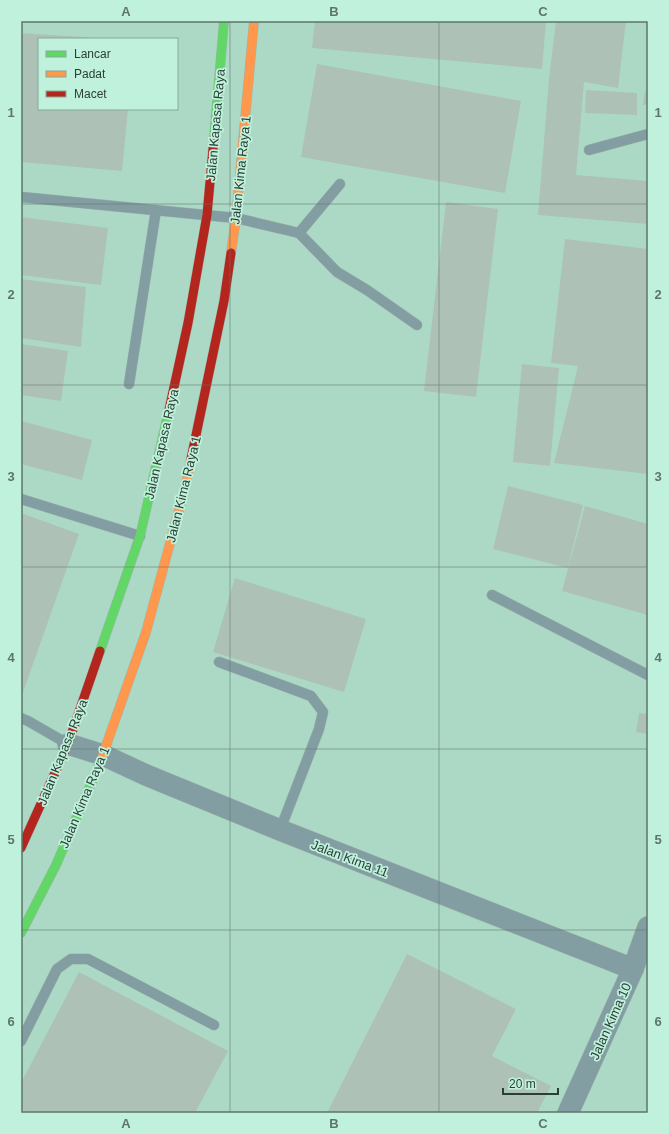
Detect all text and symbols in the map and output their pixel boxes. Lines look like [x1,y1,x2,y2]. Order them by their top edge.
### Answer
text: A [121,4,131,19]
text: B [329,4,339,19]
text: C [538,4,548,19]
legend [38,38,178,110]
text: Lancar [74,47,111,61]
text: Padat [74,67,106,81]
street label: Jalan Kapasa Raya [203,67,228,182]
text: Macet [74,87,107,101]
text: 1 [7,105,15,120]
text: 1 [654,105,662,120]
street label: Jalan Kima Raya 1 [227,115,254,225]
text: 2 [7,287,15,302]
text: 2 [654,287,662,302]
street label: Jalan Kapasa Raya [141,387,182,501]
street label: Jalan Kima Raya 1 [163,434,204,544]
text: 3 [7,469,15,484]
text: 3 [654,469,662,484]
text: 4 [7,650,15,665]
text: 4 [654,650,662,665]
street label: Jalan Kapasa Raya [34,696,91,807]
street label: Jalan Kima Raya 1 [56,744,113,850]
text: 5 [7,832,15,847]
text: 5 [654,832,662,847]
street label: Jalan Kima 11 [309,837,391,880]
street label: Jalan Kima 10 [587,981,634,1062]
text: 6 [7,1014,15,1029]
text: 6 [654,1014,662,1029]
scale bar [503,1070,558,1096]
text: 20 m [509,1077,536,1091]
text: A [121,1116,131,1131]
text: B [329,1116,339,1131]
text: C [538,1116,548,1131]

